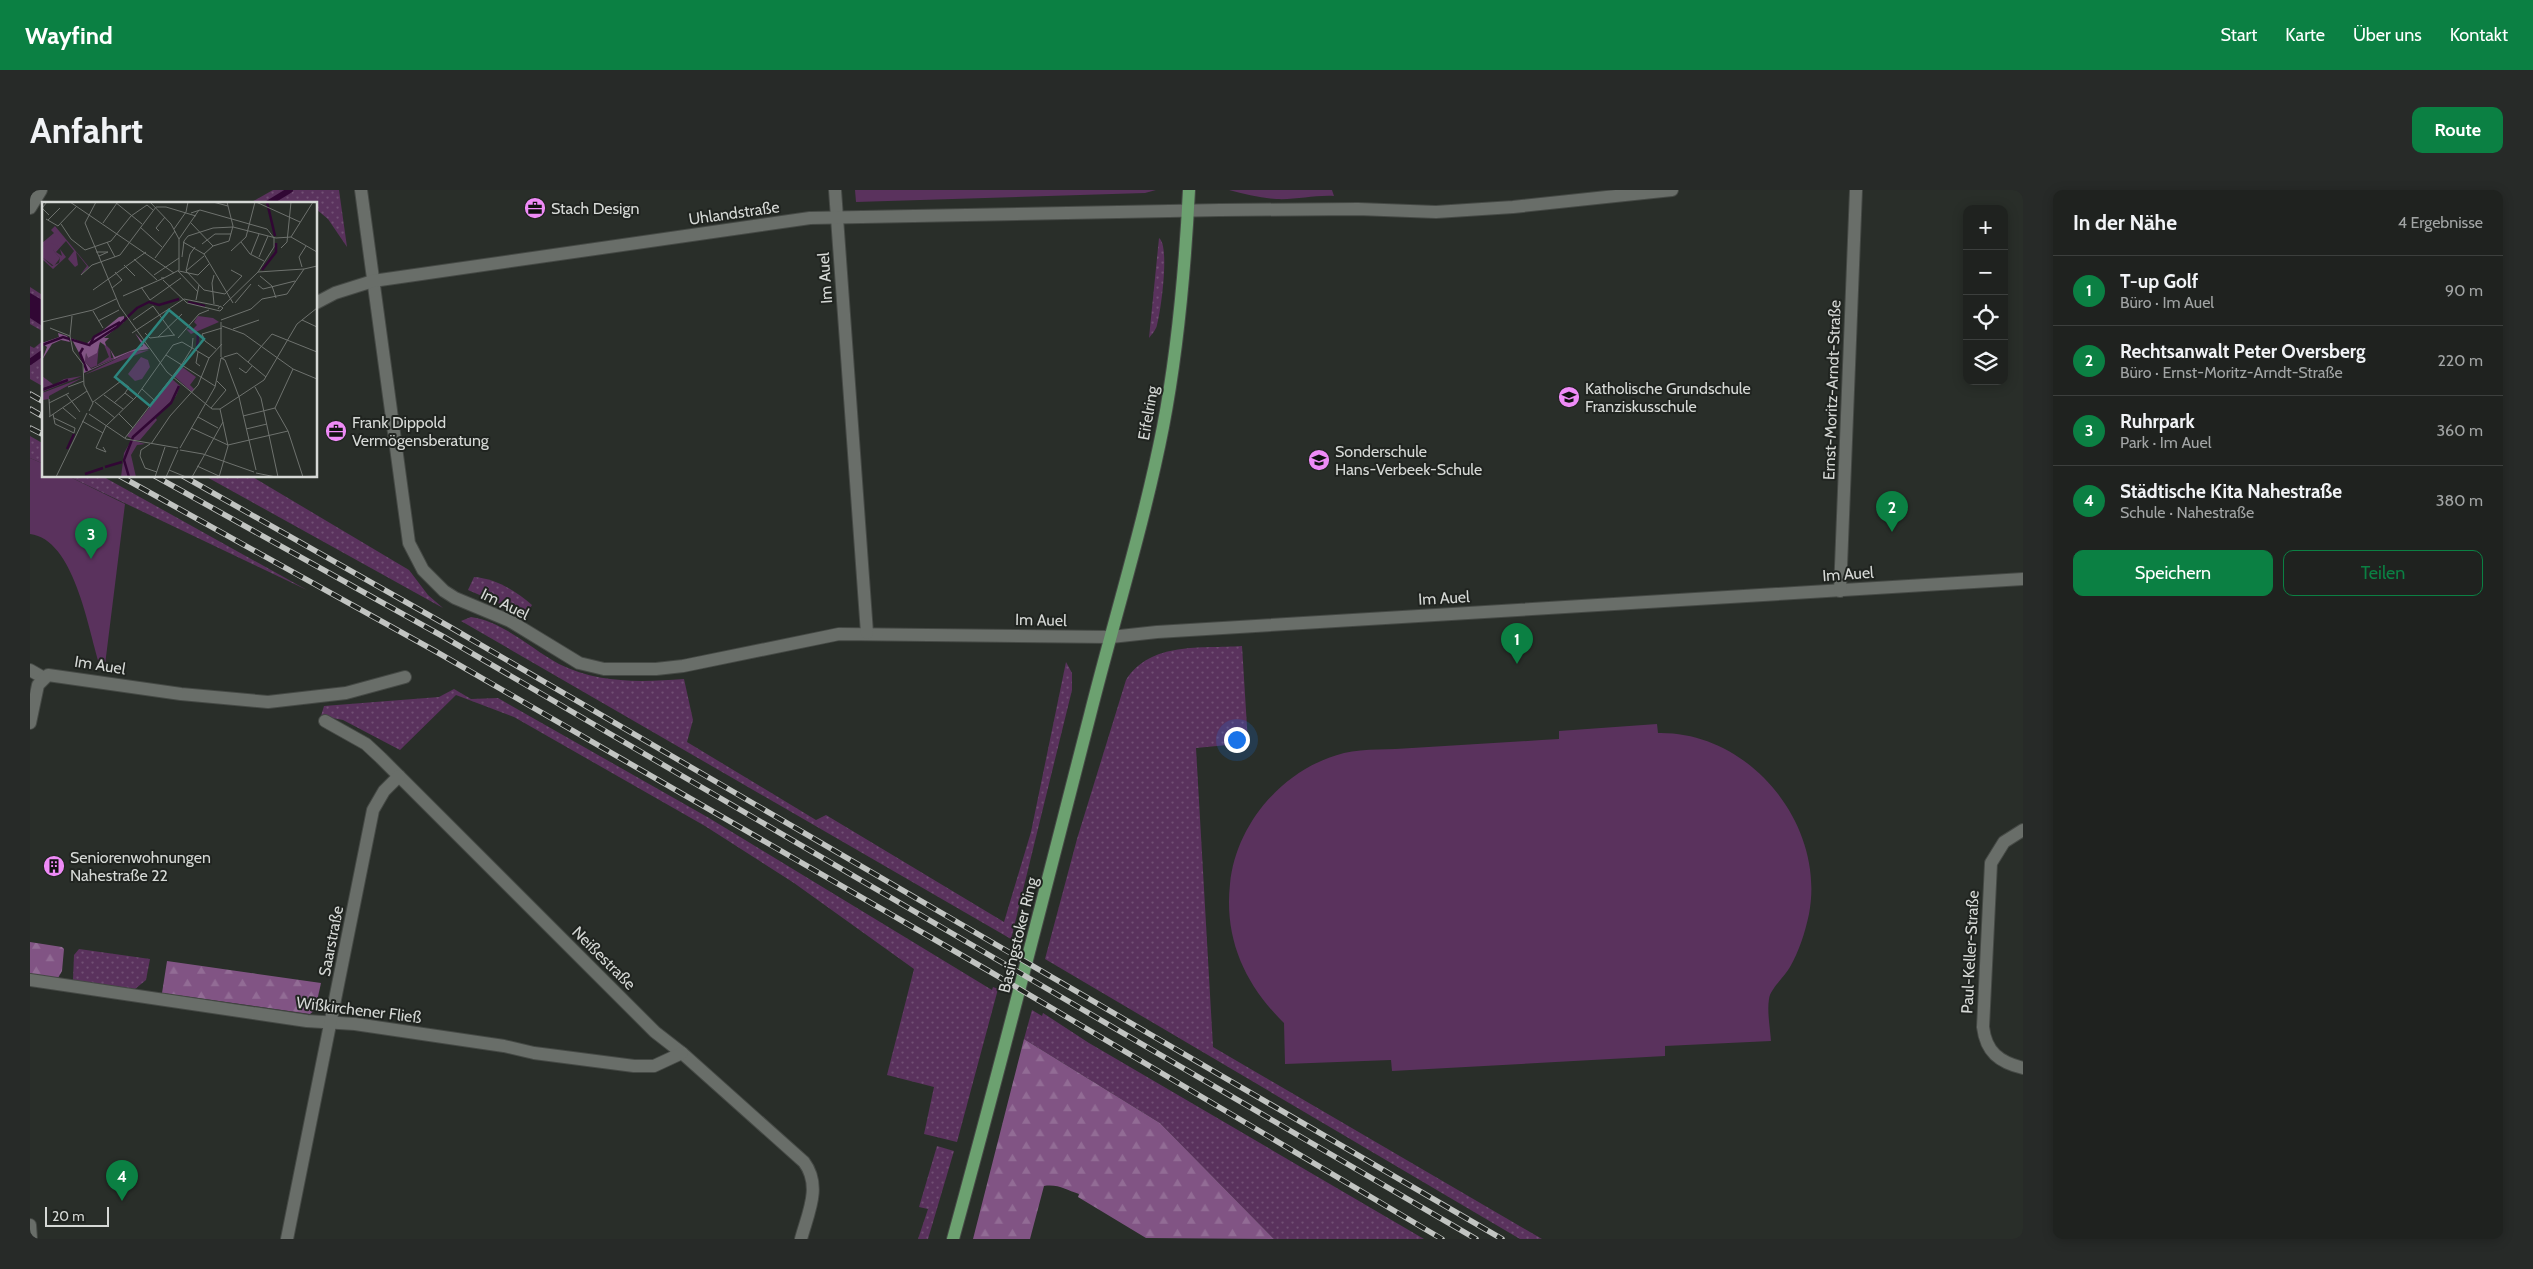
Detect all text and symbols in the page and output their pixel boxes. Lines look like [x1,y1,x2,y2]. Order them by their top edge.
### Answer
text: Wayfind [25,21,113,50]
text: Start [2221,24,2257,46]
text: Karte [2285,24,2325,46]
text: Über uns [2353,24,2422,46]
text: Kontakt [2450,24,2508,46]
button: Route [2412,107,2503,153]
text: Anfahrt [30,109,143,152]
office icon: Stach Design [523,196,547,220]
street label: Uhlandstraße [687,197,781,229]
place label: Stach Design [551,199,639,218]
inset map [42,202,318,478]
map controls [1963,205,2008,385]
button: + [1963,205,2008,250]
text: In der Nähe [2073,210,2177,235]
text: 4 Ergebnisse [2398,213,2483,232]
button: − [1963,250,2008,295]
street label: Im Auel [814,251,836,304]
text: T-up Golf [2120,270,2198,293]
text: 1 [2086,281,2092,300]
text: 90 m [2445,281,2483,300]
text: Büro · Im Auel [2120,293,2214,312]
button: locate [1963,295,2008,340]
street label: Ernst-Moritz-Arndt-Straße [1819,300,1845,480]
button: layers [1963,340,2008,385]
text: Rechtsanwalt Peter Oversberg [2120,340,2365,363]
text: 2 [2085,351,2093,370]
text: 220 m [2437,351,2483,370]
text: Büro · Ernst-Moritz-Arndt-Straße [2120,363,2343,382]
place label: Katholische Grundschule Franziskusschule [1585,379,1751,416]
street label: Eifelring [1134,383,1162,442]
school or university icon: Katholische Grundschule Franziskusschule [1557,385,1581,409]
text: Ruhrpark [2120,410,2195,433]
place label: Frank Dippold Vermögensberatung [352,413,490,450]
office icon: Frank Dippold Vermögensberatung [324,419,348,443]
text: 3 [2085,421,2093,440]
text: 360 m [2436,421,2483,440]
text: Park · Im Auel [2120,433,2211,452]
place label: Sonderschule Hans-Verbeek-Schule [1335,442,1482,479]
school or university icon: Sonderschule Hans-Verbeek-Schule [1307,448,1331,472]
text: Städtische Kita Nahestraße [2120,480,2342,503]
pin: 2 [1876,491,1908,532]
text: 4 [2084,491,2094,510]
text: 380 m [2436,491,2483,510]
text: Schule · Nahestraße [2120,503,2254,522]
pin: 3 [75,518,107,559]
button: Speichern [2073,550,2273,596]
button: Teilen [2283,550,2483,596]
street label: Im Auel [1822,563,1875,585]
street label: Im Auel [478,584,533,624]
street label: Im Auel [1418,587,1470,609]
street label: Im Auel [1015,610,1067,630]
pin: 1 [1501,623,1533,664]
street label: Im Auel [73,652,127,678]
your location [1224,727,1250,753]
place label: Seniorenwohnungen Nahestraße 22 [70,848,211,885]
building icon: Seniorenwohnungen Nahestraße 22 [42,854,66,878]
street label: Basingstoker Ring [994,874,1042,995]
street label: Paul-Keller-Straße [1957,890,1983,1014]
street label: Saarstraße [315,904,347,978]
street label: Neißestraße [568,922,640,994]
street label: Wißkirchener Fließ [295,993,423,1027]
pin: 4 [106,1160,138,1201]
scale bar [45,1204,109,1227]
text: 20 m [52,1207,85,1225]

